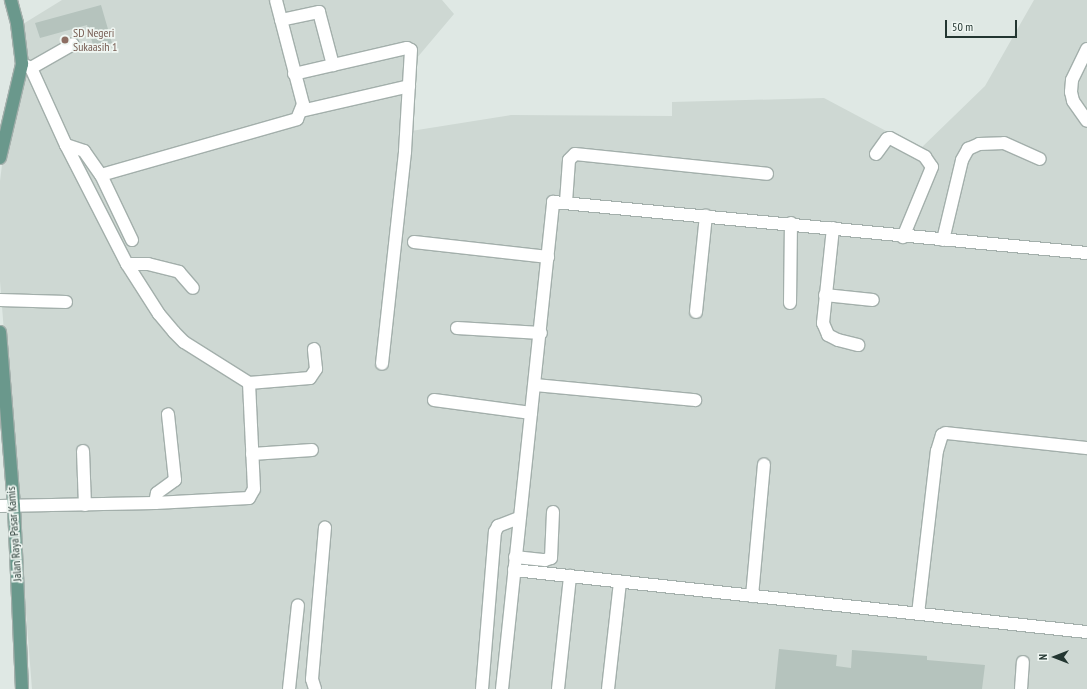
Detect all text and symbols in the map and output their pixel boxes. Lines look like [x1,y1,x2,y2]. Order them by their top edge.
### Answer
scale bar [947,12,1019,38]
text: 50 m [952,19,973,34]
place label: SD Negeri Sukaasih 1 [73,26,117,54]
marker: SD Negeri Sukaasih 1 [60,35,70,45]
street label: Jalan Raya Pasar Kamis [4,486,24,582]
north arrow [1035,637,1075,677]
text: N [1036,654,1050,660]

